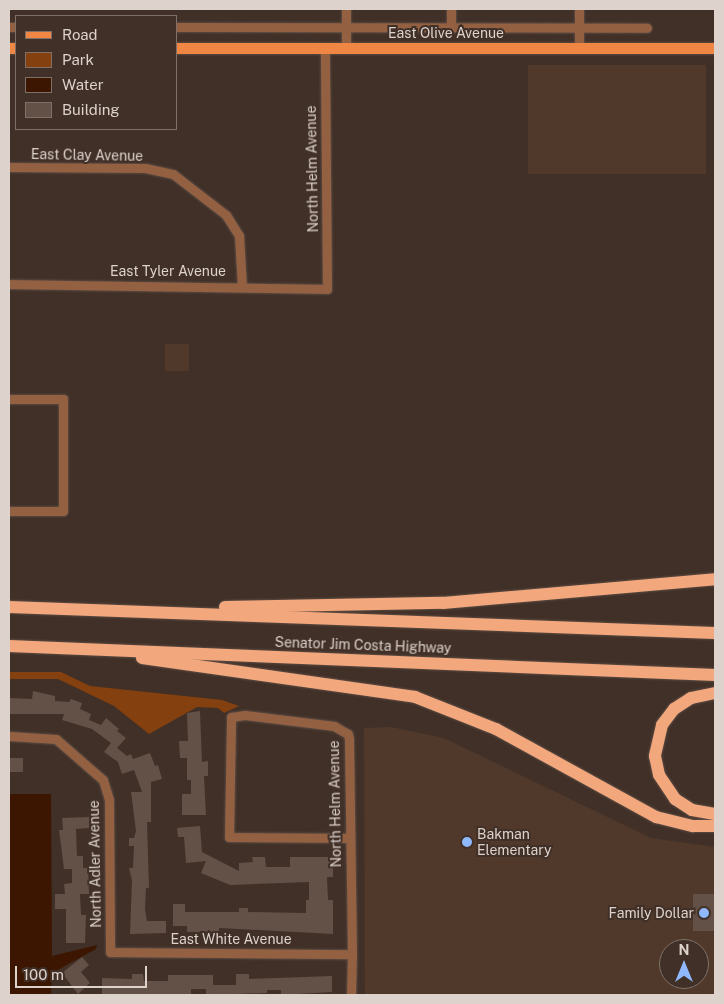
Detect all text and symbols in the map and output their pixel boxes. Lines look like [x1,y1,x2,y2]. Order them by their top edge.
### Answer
legend [15,15,178,130]
street label: East Olive Avenue [388,25,504,41]
text: Road [62,26,98,43]
text: Park [62,51,94,68]
text: Water [62,76,104,93]
text: Building [62,101,120,118]
street label: North Helm Avenue [302,105,322,233]
street label: East Clay Avenue [31,146,143,164]
street label: East Tyler Avenue [110,263,226,279]
street label: Senator Jim Costa Highway [274,634,452,656]
street label: North Helm Avenue [325,740,345,868]
street label: North Adler Avenue [85,800,105,928]
place label: Bakman Elementary [477,826,551,859]
marker: Bakman Elementary [461,836,473,848]
place label: Family Dollar [609,905,694,921]
marker: Family Dollar [698,907,710,919]
street label: East White Avenue [170,931,292,947]
north arrow [659,939,709,989]
text: N [679,942,689,958]
scale bar [18,956,150,988]
text: 100 m [23,966,64,983]

